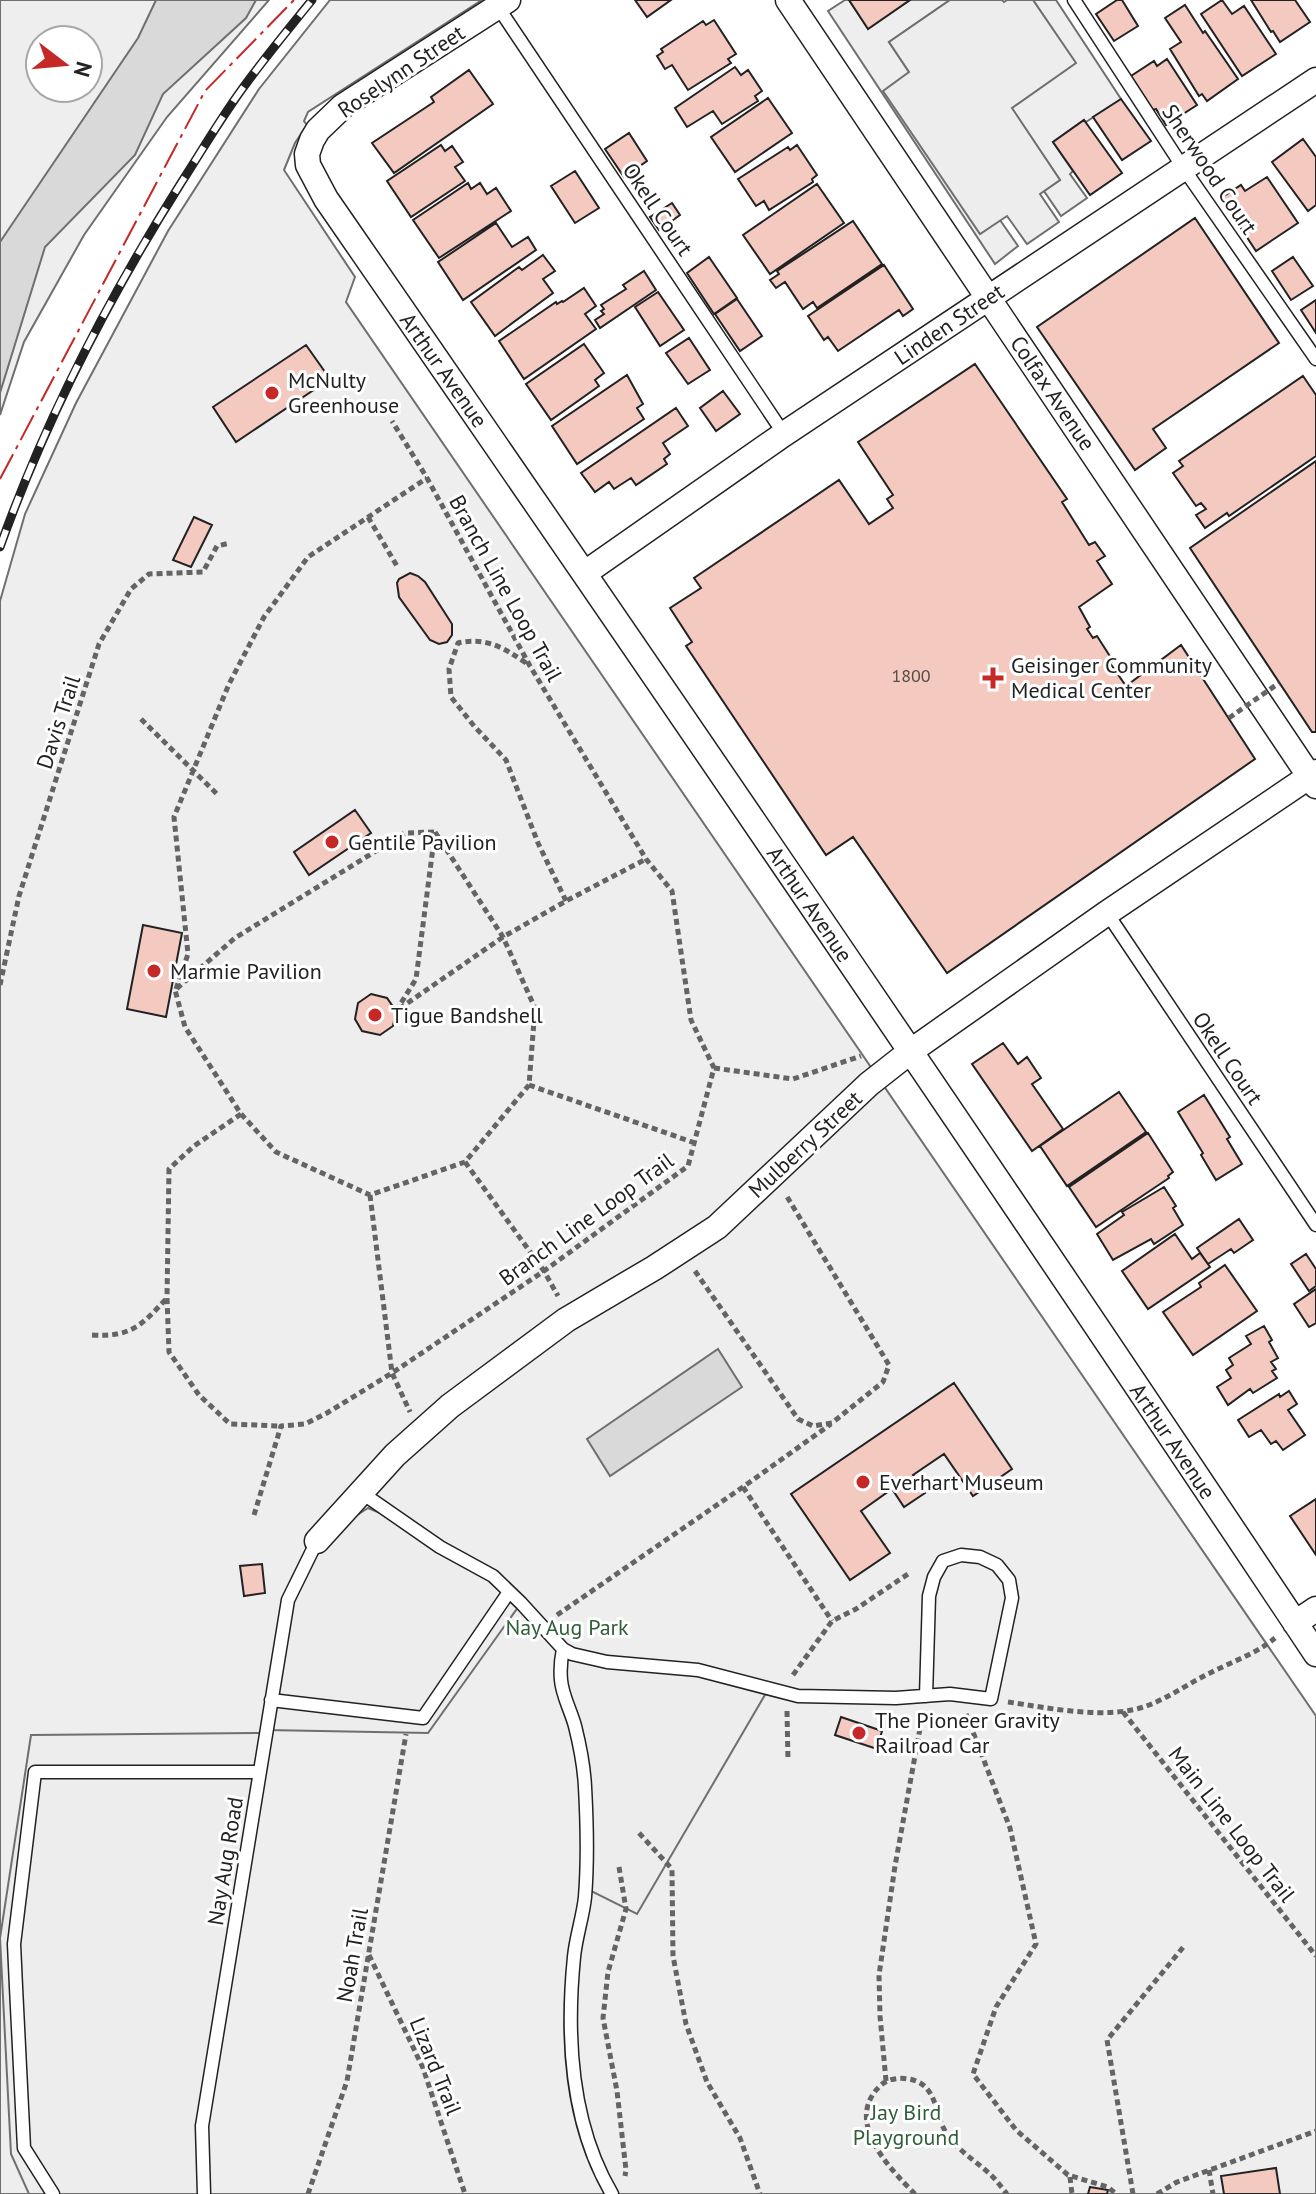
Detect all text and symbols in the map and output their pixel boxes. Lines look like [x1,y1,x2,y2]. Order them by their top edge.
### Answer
street label: Roselynn Street [332,18,470,124]
north arrow [24,24,104,104]
text: N [68,59,99,80]
street label: Sherwood Court [1156,99,1264,240]
street label: Okell Court [617,157,700,261]
street label: Linden Street [889,277,1010,371]
street label: Arthur Avenue [394,307,494,433]
street label: Colfax Avenue [1004,330,1102,456]
place label: McNulty Greenhouse [288,366,399,419]
marker: McNulty Greenhouse [263,384,281,402]
street label: Branch Line Loop Trail [443,490,569,687]
place label: Geisinger Community Medical Center [1011,651,1213,704]
house number: 1800 [891,664,931,687]
marker: Geisinger Community Medical Center [982,667,1004,689]
street label: Davis Trail [30,671,86,772]
place label: Gentile Pavilion [348,828,497,856]
marker: Gentile Pavilion [323,833,341,851]
street label: Arthur Avenue [761,841,859,967]
place label: Marmie Pavilion [170,957,322,985]
marker: Marmie Pavilion [145,962,163,980]
place label: Tigue Bandshell [391,1001,543,1029]
marker: Tigue Bandshell [366,1006,384,1024]
street label: Okell Court [1187,1006,1270,1110]
street label: Mulberry Street [742,1084,868,1204]
street label: Branch Line Loop Trail [493,1146,679,1292]
street label: Arthur Avenue [1124,1378,1222,1504]
place label: Everhart Museum [879,1468,1044,1496]
marker: Everhart Museum [854,1473,872,1491]
park label: Nay Aug Park [505,1613,629,1641]
place label: The Pioneer Gravity Railroad Car [875,1706,1061,1759]
marker: The Pioneer Gravity Railroad Car [850,1724,868,1742]
street label: Main Line Loop Trail [1163,1741,1302,1908]
street label: Nay Aug Road [201,1795,249,1927]
street label: Noah Trail [330,1905,374,2004]
street label: Lizard Trail [404,2013,469,2120]
park label: Jay Bird Playground [853,2098,959,2151]

